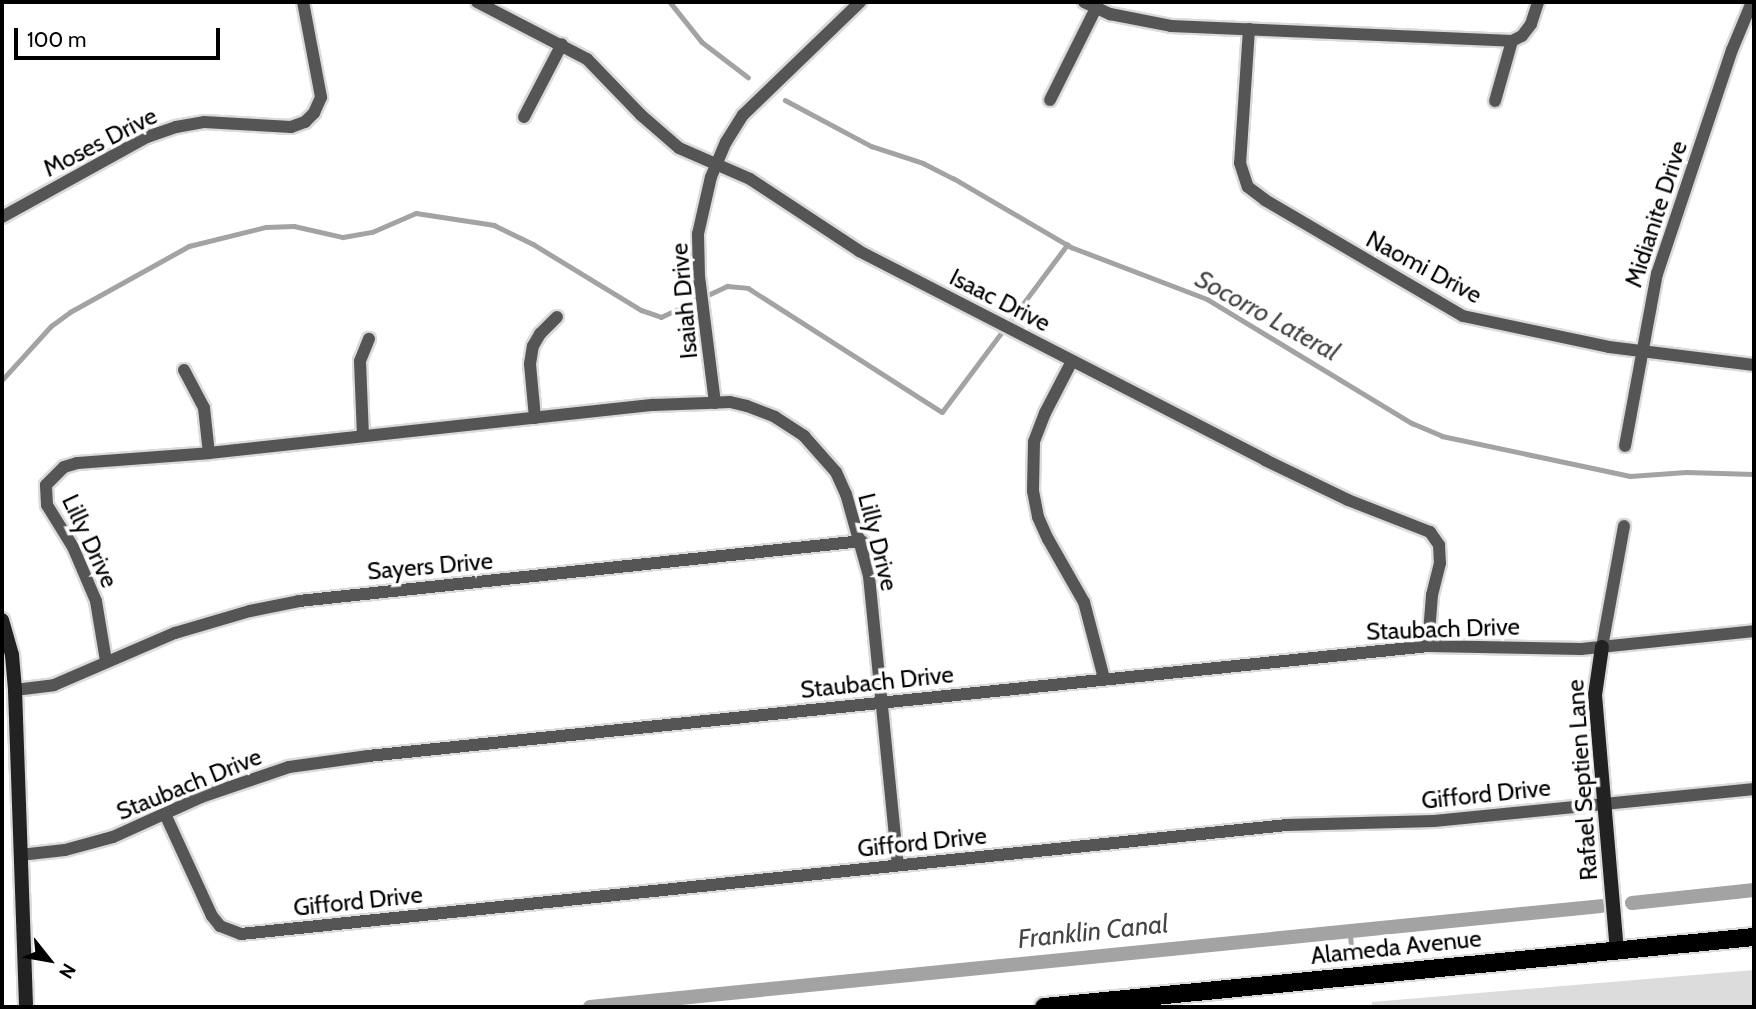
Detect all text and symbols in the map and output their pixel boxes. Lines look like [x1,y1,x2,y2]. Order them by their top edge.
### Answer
scale bar [18,14,224,58]
text: 100 m [27,27,86,52]
street label: Moses Drive [38,101,162,183]
street label: Midianite Drive [1619,137,1693,291]
street label: Naomi Drive [1361,225,1487,309]
street label: Isaiah Drive [665,242,703,360]
street label: Isaac Drive [945,262,1055,338]
water label: Socorro Lateral [1190,264,1344,368]
street label: Lilly Drive [56,490,124,592]
street label: Lilly Drive [852,490,904,594]
street label: Sayers Drive [366,546,494,586]
street label: Staubach Drive [1366,612,1520,646]
street label: Staubach Drive [799,660,955,704]
street label: Rafael Septien Lane [1561,679,1603,881]
street label: Staubach Drive [112,742,266,826]
street label: Gifford Drive [1420,773,1552,815]
street label: Gifford Drive [856,821,988,863]
street label: Gifford Drive [292,880,424,922]
water label: Franklin Canal [1016,909,1170,955]
street label: Alameda Avenue [1309,924,1483,970]
north arrow [14,925,84,995]
text: N [54,959,81,983]

